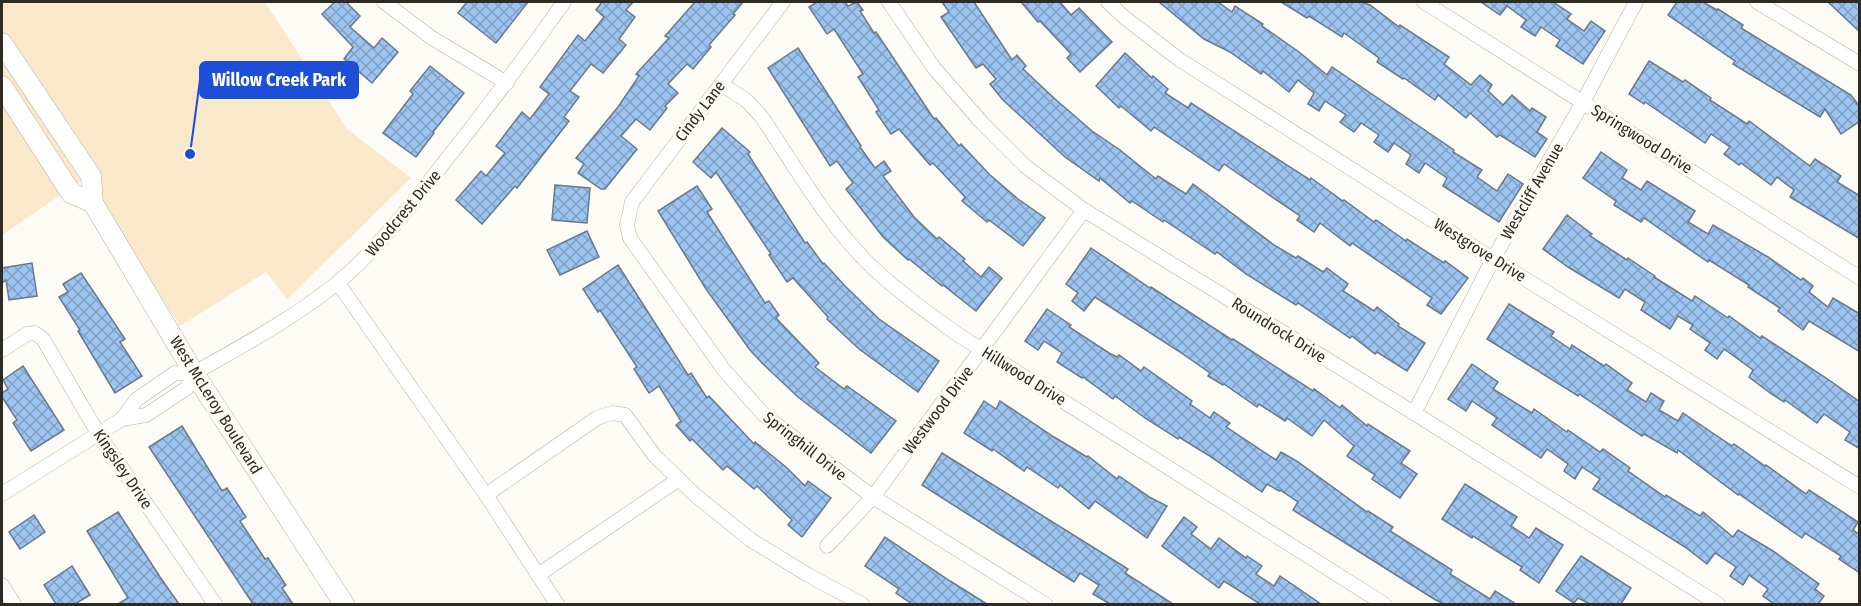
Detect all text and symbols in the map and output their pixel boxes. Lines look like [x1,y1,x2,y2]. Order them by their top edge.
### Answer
callout: Willow Creek Park [200,62,358,98]
text: Willow Creek Park [212,69,347,91]
street label: Cindy Lane [671,77,729,145]
street label: Springwood Drive [1588,100,1696,178]
street label: Westcliff Avenue [1497,139,1567,243]
street label: Woodcrest Drive [361,166,445,260]
street label: Westgrove Drive [1430,214,1530,286]
street label: Roundrock Drive [1228,293,1330,367]
street label: West McLeroy Boulevard [166,333,266,477]
street label: Hillwood Drive [978,343,1070,409]
street label: Westwood Drive [899,362,977,458]
street label: Springhill Drive [760,408,851,485]
street label: Kingsley Drive [89,426,157,512]

